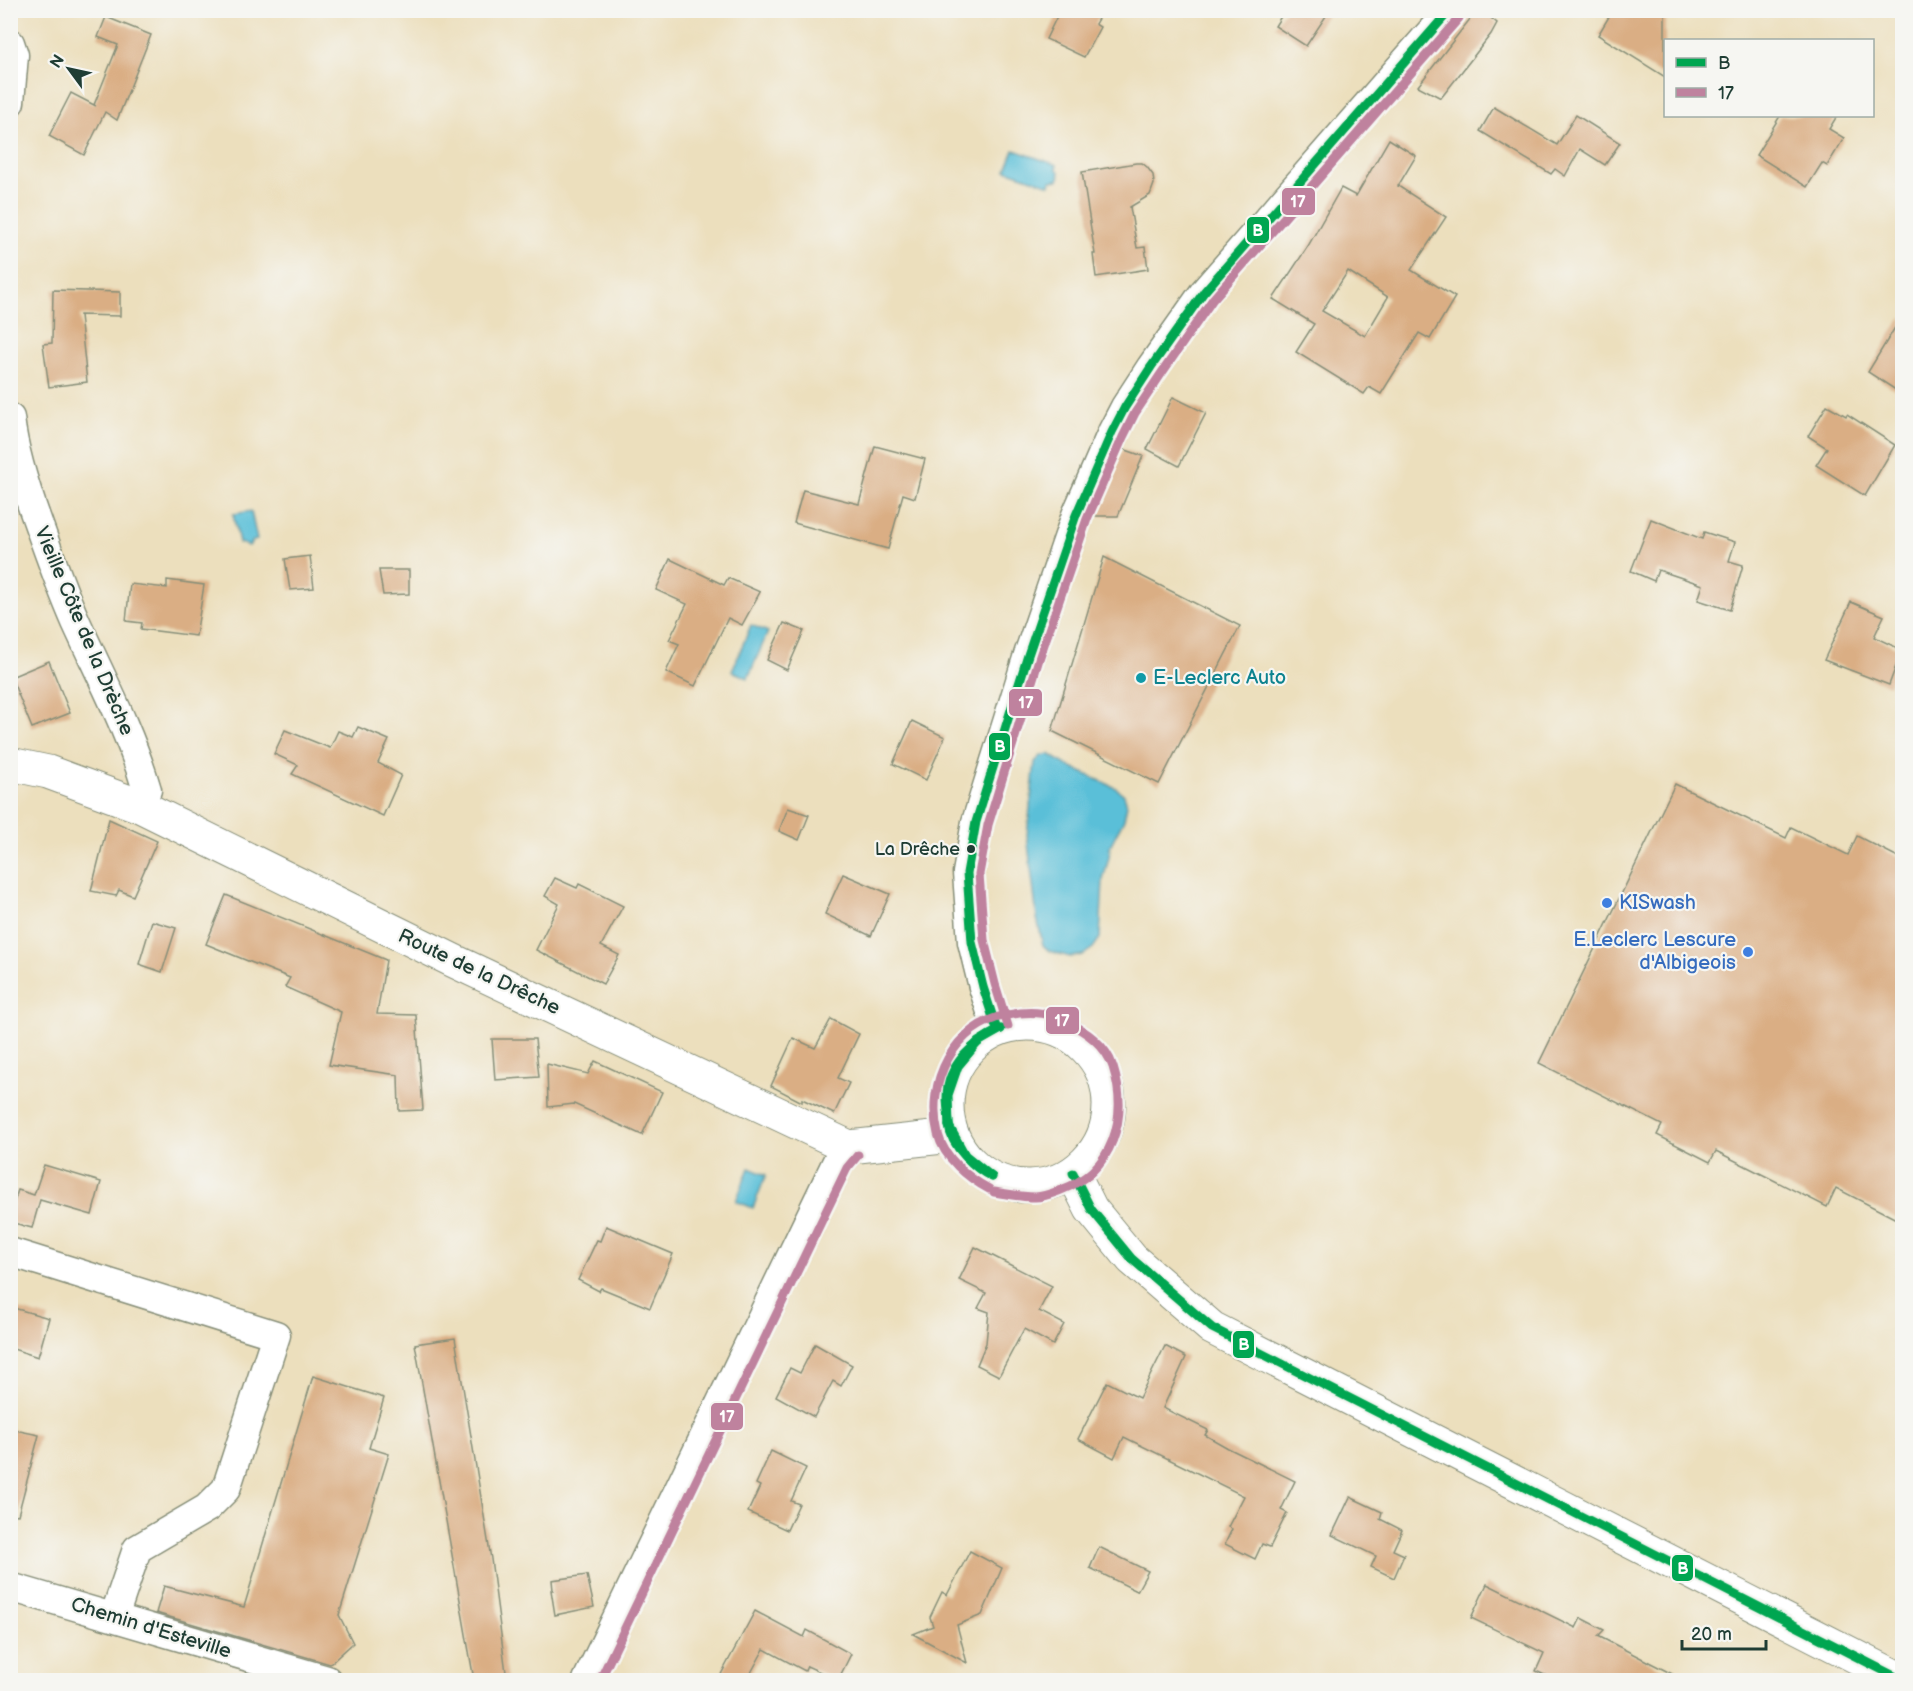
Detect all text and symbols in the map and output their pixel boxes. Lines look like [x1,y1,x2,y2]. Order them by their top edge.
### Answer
north arrow [39,39,99,99]
legend [1664,39,1874,117]
text: N [46,51,69,72]
text: B [1718,53,1730,74]
text: 17 [1718,83,1734,104]
line badge: 17 [1281,187,1316,216]
text: 17 [1290,193,1306,212]
line badge: B [1246,216,1270,244]
text: B [1252,222,1264,241]
street label: Vieille Côte de la Drèche [29,523,139,739]
place label: E-Leclerc Auto [1153,666,1286,690]
marker: E-Leclerc Auto [1134,671,1148,685]
line badge: 17 [1008,688,1043,717]
text: 17 [1018,694,1034,713]
line badge: B [988,732,1011,761]
text: B [994,738,1006,757]
place label: La Drêche [875,839,960,860]
marker: La Drêche [965,843,977,855]
place label: KISwash [1619,891,1696,915]
marker: KISwash [1600,896,1614,910]
street label: Route de la Drêche [394,924,564,1020]
place label: E.Leclerc Lescure d'Albigeois [1573,928,1736,975]
marker: E.Leclerc Lescure d'Albigeois [1741,945,1755,959]
line badge: 17 [1045,1006,1080,1035]
text: 17 [1054,1012,1070,1031]
line badge: B [1232,1330,1255,1359]
text: B [1238,1336,1250,1355]
line badge: 17 [710,1402,744,1431]
text: 17 [719,1408,735,1427]
line badge: B [1671,1554,1694,1582]
text: B [1677,1560,1689,1579]
street label: Chemin d'Esteville [68,1592,234,1664]
scale bar [1682,1613,1766,1651]
text: 20 m [1691,1624,1732,1645]

